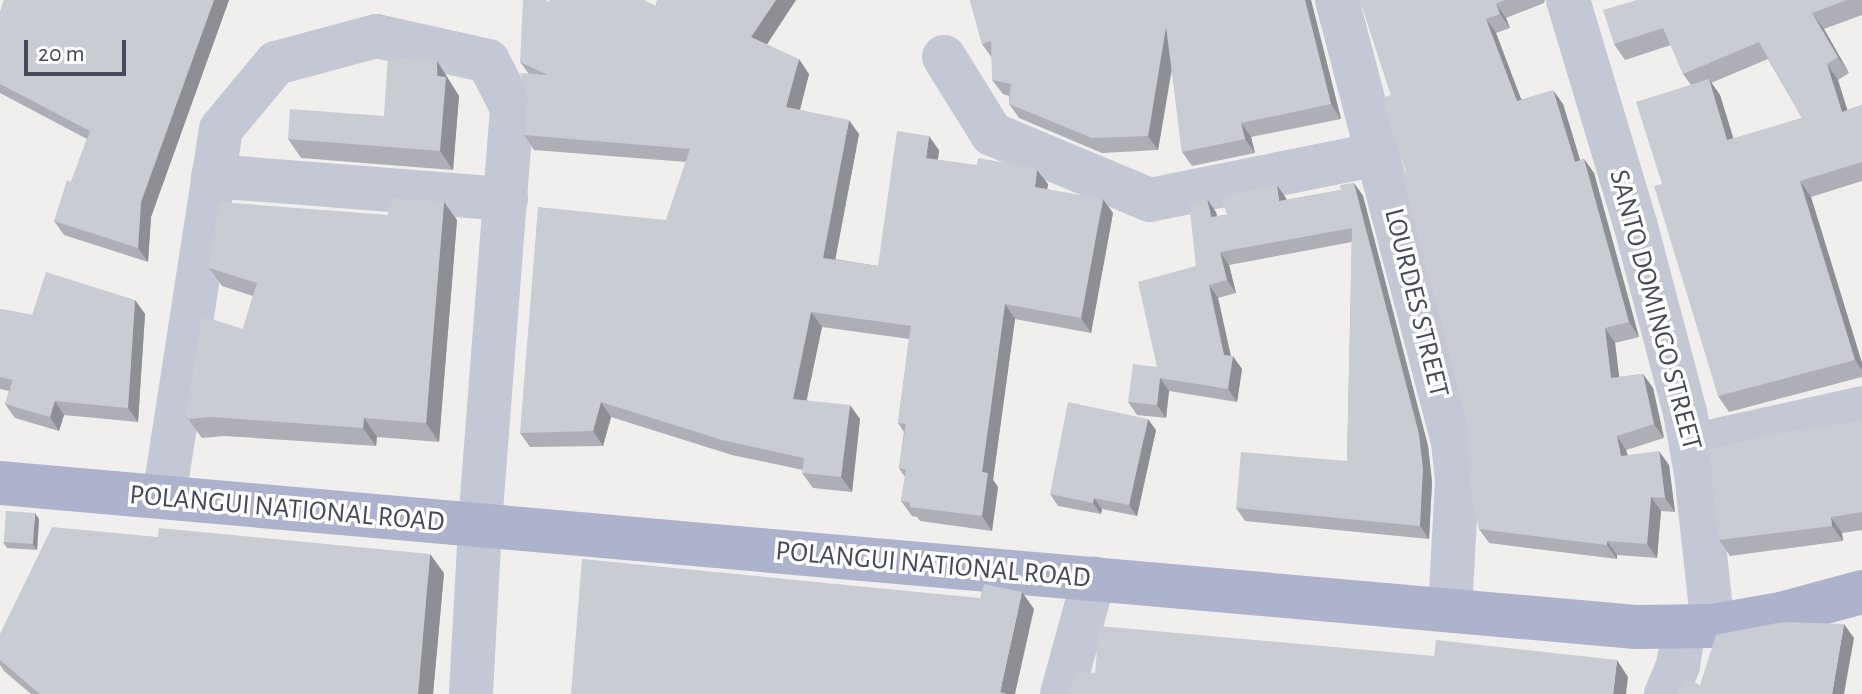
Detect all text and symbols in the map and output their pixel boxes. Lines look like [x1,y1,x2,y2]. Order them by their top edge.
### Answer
scale bar [28,24,130,74]
text: 20 m [38,42,85,66]
street label: SANTO DOMINGO STREET [1601,166,1709,454]
street label: LOURDES STREET [1376,205,1456,401]
street label: POLANGUI NATIONAL ROAD [128,478,446,540]
street label: POLANGUI NATIONAL ROAD [774,534,1092,596]

